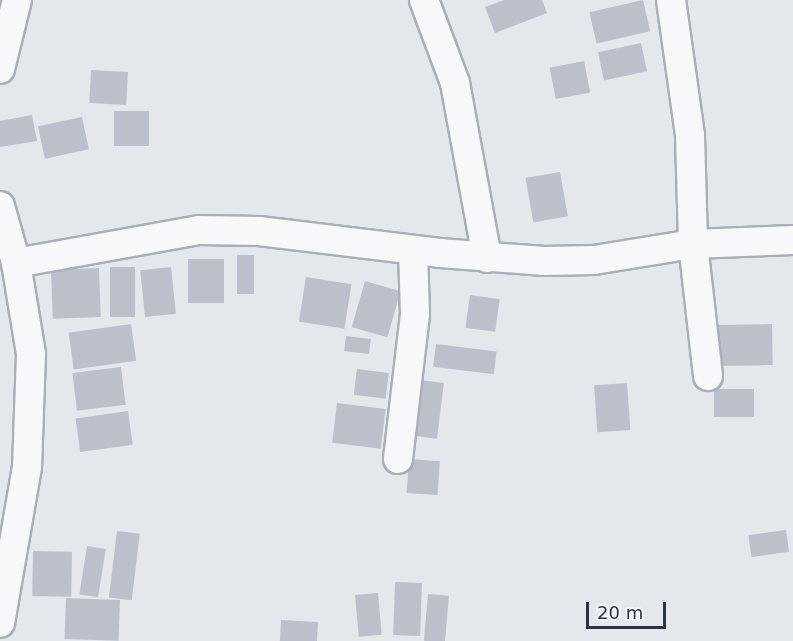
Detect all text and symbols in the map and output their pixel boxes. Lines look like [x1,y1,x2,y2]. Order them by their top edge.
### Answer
scale bar [589,590,668,628]
text: 20 m [597,602,643,623]

